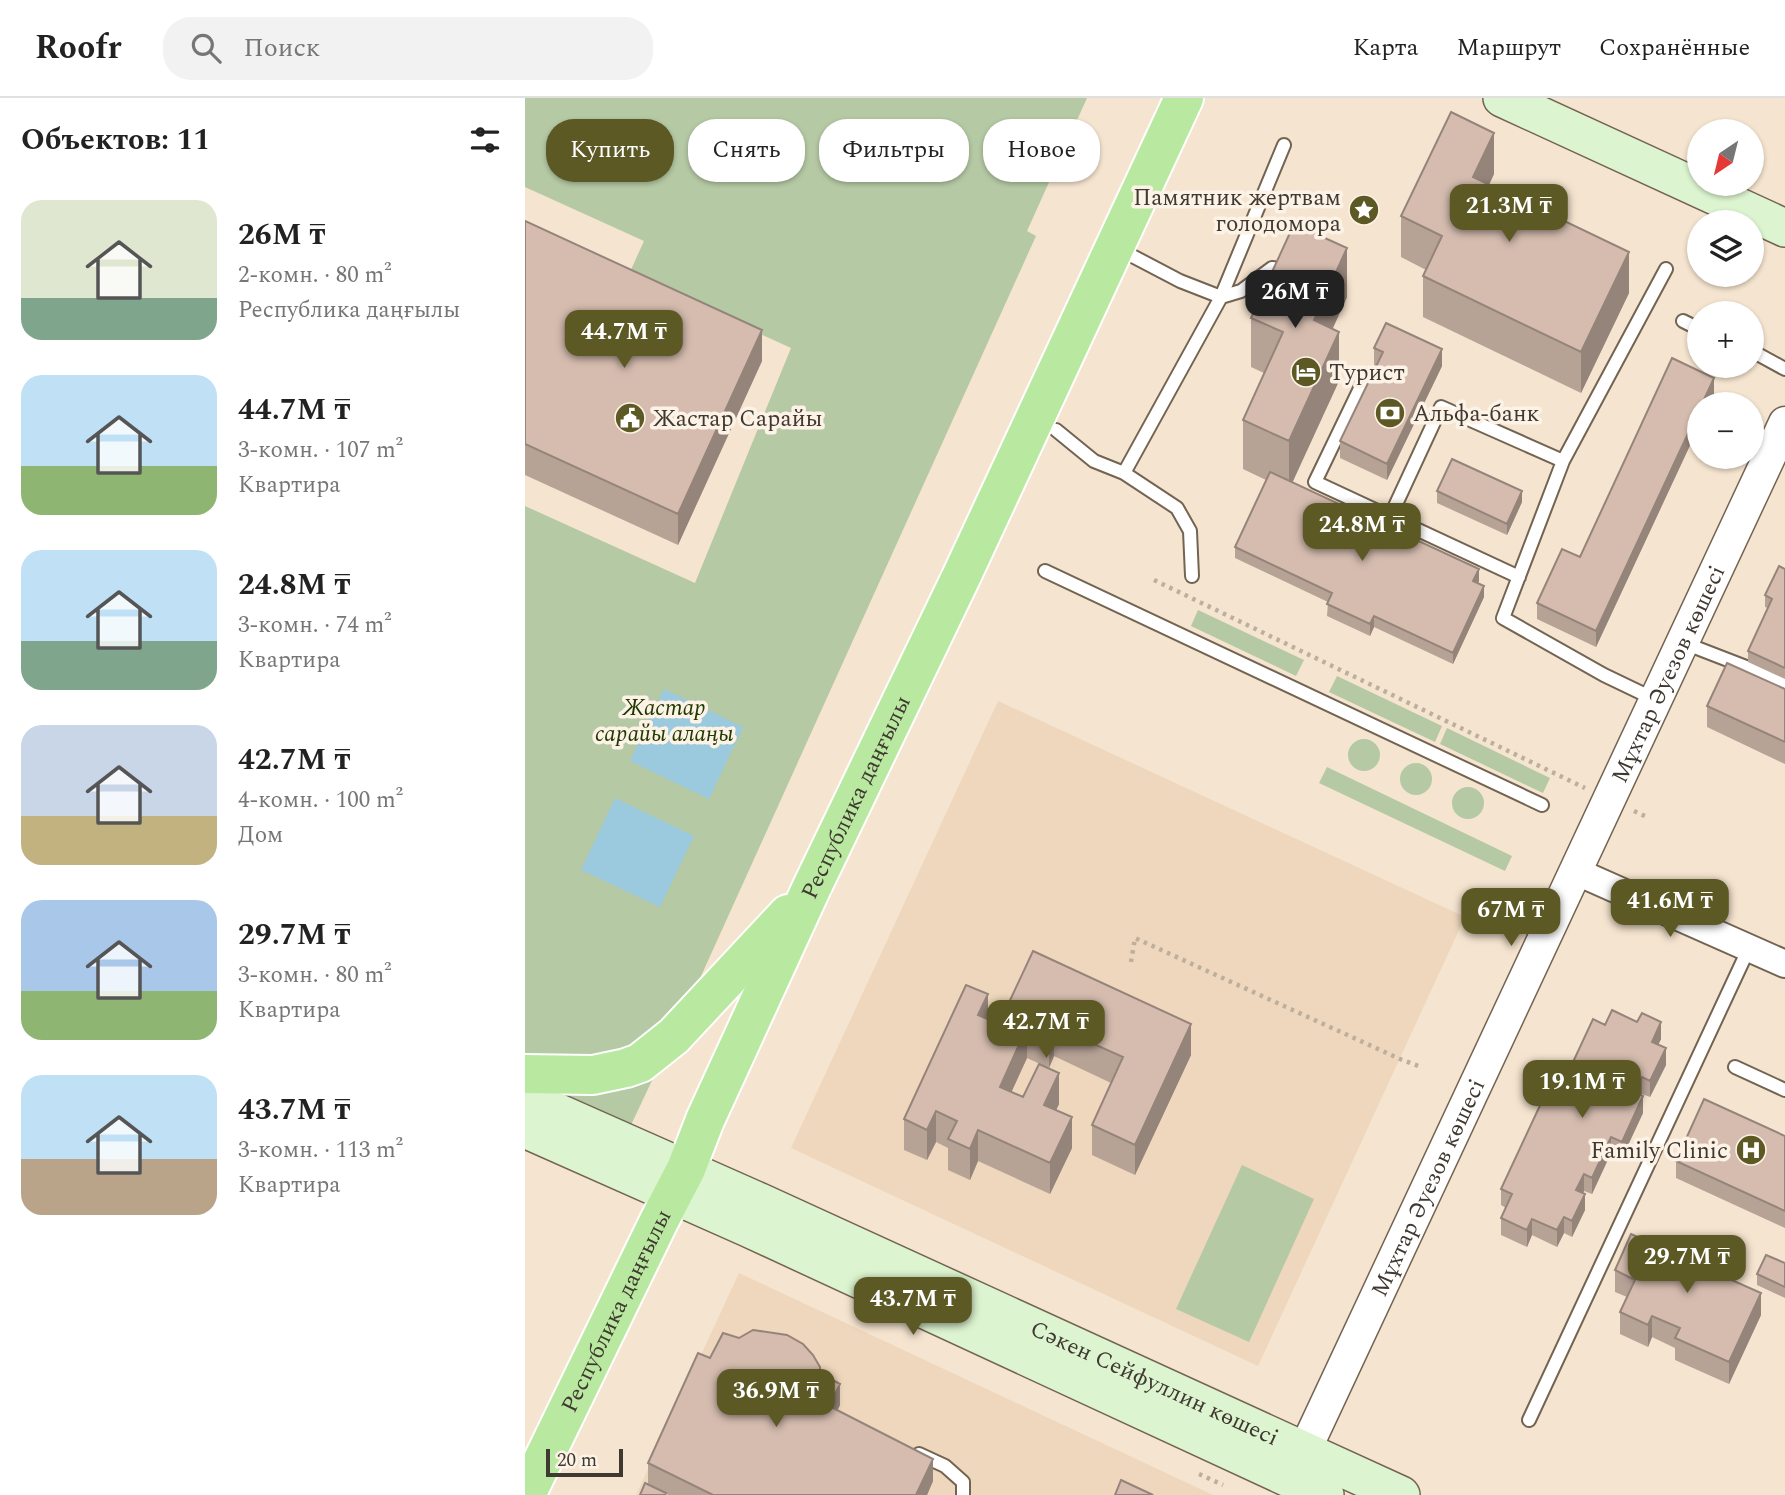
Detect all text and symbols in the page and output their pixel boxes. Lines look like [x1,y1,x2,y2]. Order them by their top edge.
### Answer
search box [163,17,653,80]
text: Roofr [35,23,121,73]
text: Поиск [243,28,320,68]
icon: search [187,29,225,67]
text: Карта [1353,30,1418,66]
text: Маршрут [1456,30,1561,66]
text: Сохранённые [1599,30,1750,66]
text: Объектов: 11 [21,117,210,163]
chip: Купить [546,119,674,182]
chip: Снять [688,119,805,182]
chip: Фильтры [819,119,969,182]
chip: Новое [983,119,1100,182]
north arrow [1687,119,1764,196]
map controls [1687,119,1764,469]
icon: filters [466,121,504,159]
place label: Памятник жертвам голодомора [1133,181,1341,242]
pin: 21.3M ₸ [1444,184,1574,244]
text: 21.3M ₸ [1466,189,1552,224]
place icon: Памятник жертвам голодомора [1347,193,1381,227]
button: layers [1687,210,1764,287]
text: 26M ₸ [238,212,326,258]
icon: home [77,228,161,312]
text: 2-комн. · 80 m² [238,258,392,293]
pin: 26M ₸ [1246,271,1344,330]
text: 26M ₸ [1261,275,1329,310]
text: Республика даңғылы [238,293,460,328]
button: + [1687,301,1764,378]
pin: 44.7M ₸ [559,310,689,370]
text: 44.7M ₸ [581,315,667,350]
hotel icon: Турист [1289,355,1323,389]
place label: Турист [1329,356,1405,391]
text: 44.7M ₸ [238,387,351,433]
button: − [1687,392,1764,469]
bank icon: Альфа-банк [1373,396,1407,430]
place label: Альфа-банк [1413,397,1540,432]
public building icon: Жастар Сарайы [613,401,647,435]
place label: Жастар Сарайы [653,402,822,437]
icon: home [77,403,161,487]
text: 3-комн. · 107 m² [238,433,403,468]
text: Квартира [238,468,341,503]
pin: 24.8M ₸ [1297,504,1427,563]
text: 24.8M ₸ [1319,508,1405,543]
street label: Мұхтар Әуезов көшесі [1603,560,1735,789]
text: 24.8M ₸ [238,562,351,608]
icon: home [77,578,161,662]
text: 3-комн. · 74 m² [238,608,392,643]
text: Квартира [238,643,341,678]
street label: Республика даңғылы [793,690,921,905]
park label: Жастар сарайы алаңы [595,691,734,752]
text: 42.7M ₸ [238,737,351,783]
icon: home [77,753,161,837]
text: 4-комн. · 100 m² [238,783,403,818]
text: Дом [238,818,283,853]
pin: 41.6M ₸ [1605,880,1735,939]
text: 41.6M ₸ [1627,884,1713,919]
pin: 67M ₸ [1462,888,1560,948]
text: 67M ₸ [1477,893,1545,928]
text: 29.7M ₸ [238,912,351,958]
icon: home [77,928,161,1012]
text: 3-комн. · 80 m² [238,958,392,993]
text: Квартира [238,993,341,1028]
pin: 42.7M ₸ [981,1000,1111,1060]
text: 42.7M ₸ [1003,1005,1089,1040]
pin: 19.1M ₸ [1517,1060,1647,1120]
text: 19.1M ₸ [1539,1065,1625,1100]
street label: Мұхтар Әуезов көшесі [1363,1073,1495,1303]
text: 43.7M ₸ [238,1087,351,1133]
icon: home [77,1103,161,1187]
text: 3-комн. · 113 m² [238,1133,403,1168]
hospital icon: Family Clinic [1734,1133,1768,1167]
place label: Family Clinic [1591,1134,1728,1169]
text: Квартира [238,1168,341,1203]
street label: Республика даңғылы [553,1203,681,1419]
pin: 29.7M ₸ [1622,1236,1752,1295]
text: 29.7M ₸ [1644,1240,1730,1275]
pin: 43.7M ₸ [848,1278,978,1337]
text: 43.7M ₸ [870,1282,956,1317]
street label: Сәкен Сейфуллин көшесі [1024,1312,1284,1456]
pin: 36.9M ₸ [711,1370,841,1429]
text: 36.9M ₸ [733,1374,819,1409]
scale bar [546,1446,623,1478]
text: 20 m [557,1446,597,1475]

